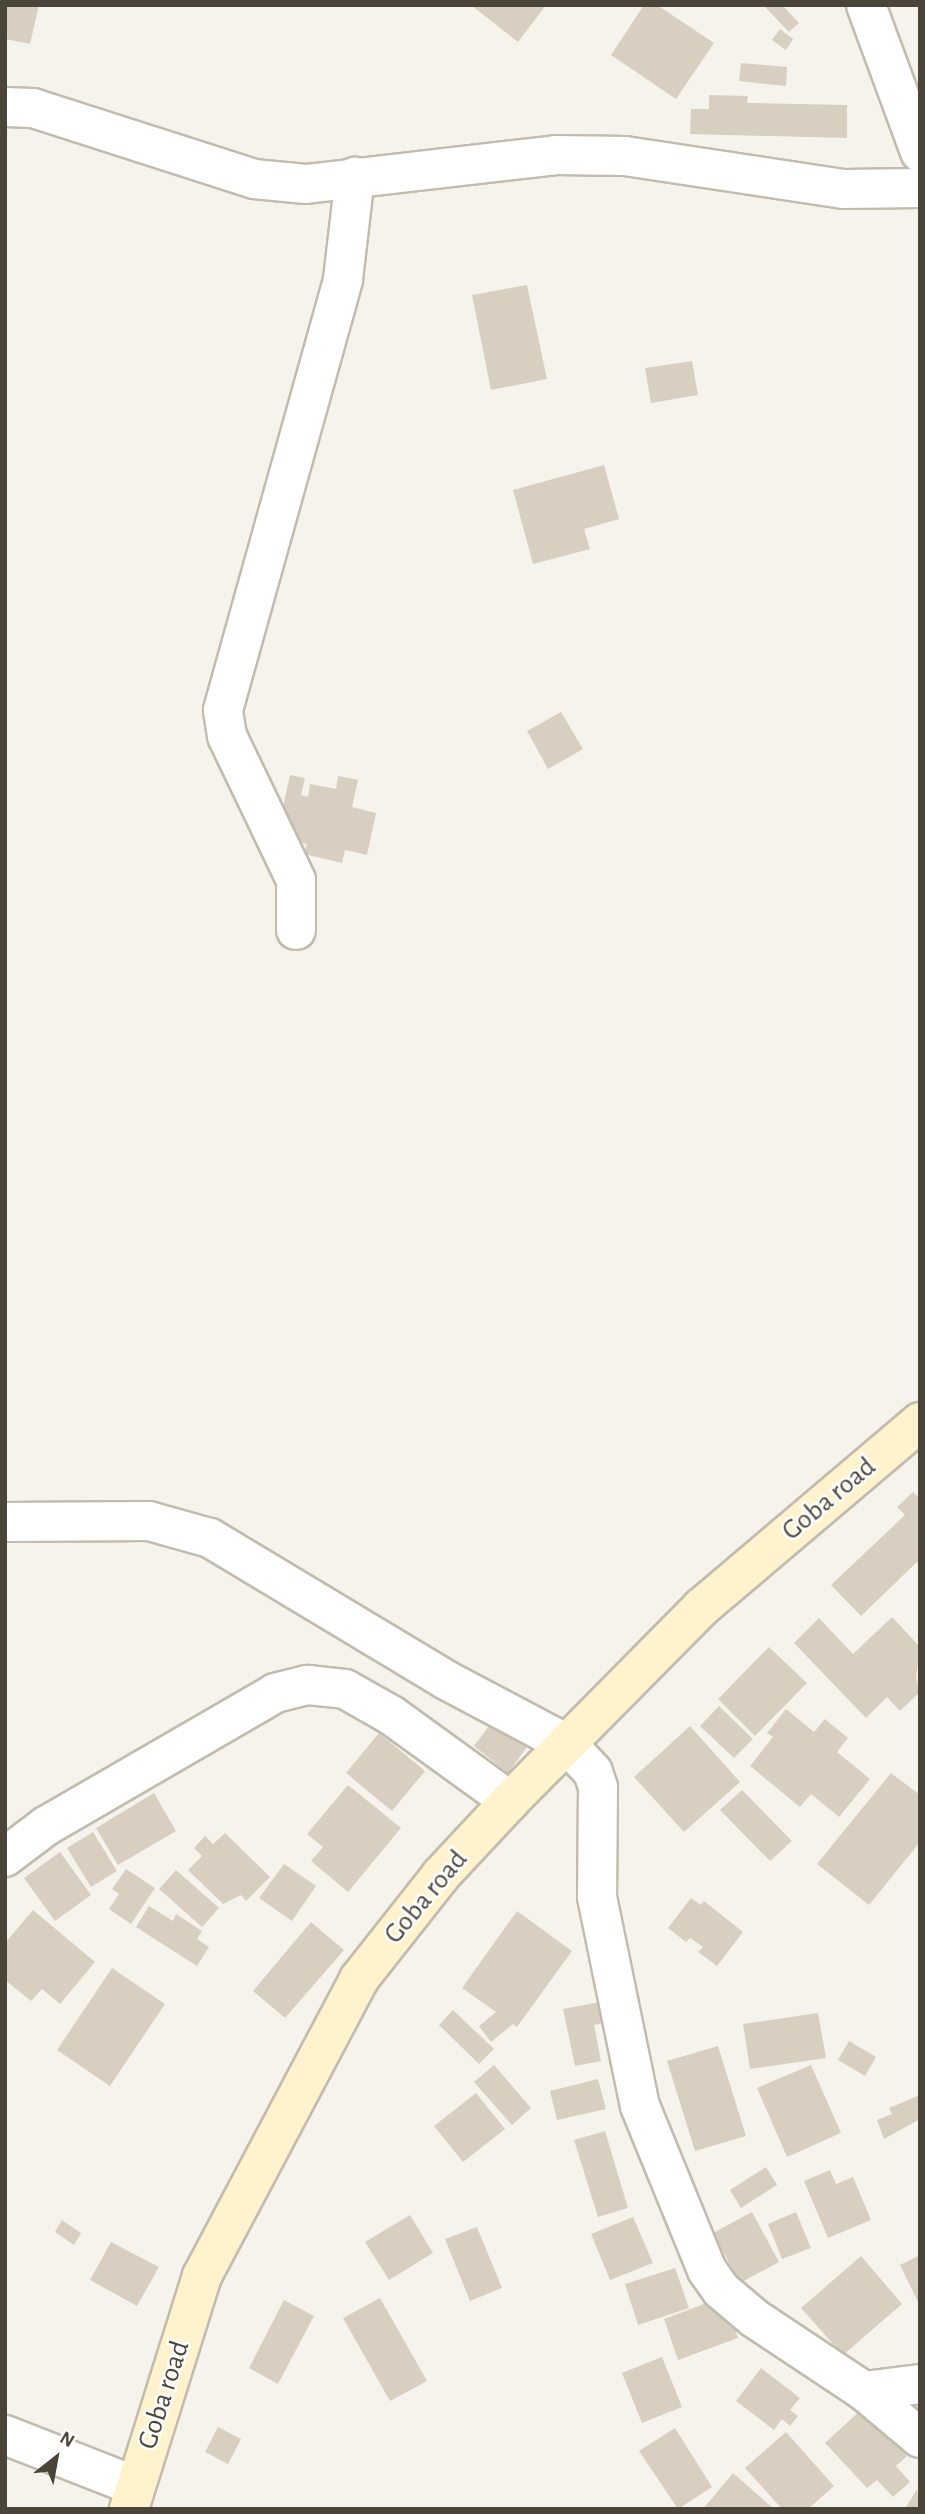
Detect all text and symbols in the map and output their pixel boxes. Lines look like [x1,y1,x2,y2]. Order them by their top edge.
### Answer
street label: Goba road [775,1450,883,1548]
street label: Goba road [377,1843,475,1951]
street label: Goba road [131,2336,197,2454]
north arrow [21,2423,91,2493]
text: N [57,2428,78,2451]

